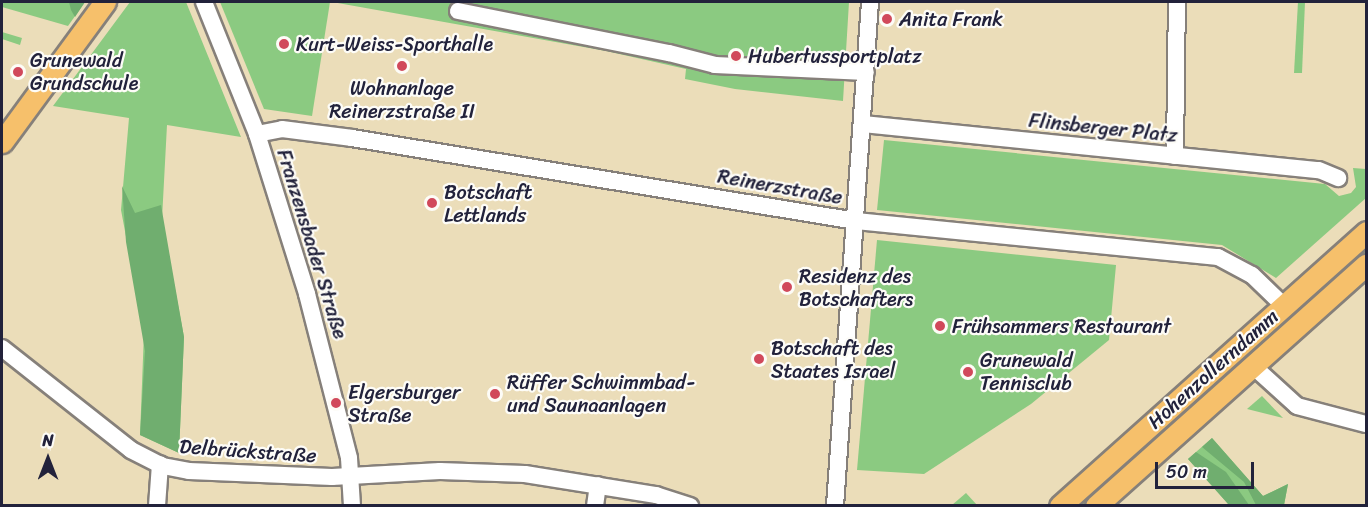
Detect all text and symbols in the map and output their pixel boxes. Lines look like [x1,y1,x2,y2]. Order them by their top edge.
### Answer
place label: Anita Frank [899,7,1003,31]
marker: Anita Frank [880,12,894,26]
place label: Kurt-Weiss-Sporthalle [296,32,493,56]
marker: Kurt-Weiss-Sporthalle [277,37,291,51]
place label: Hubertussportplatz [748,44,922,68]
place label: Grunewald Grundschule [30,48,138,95]
marker: Hubertussportplatz [729,49,743,63]
marker: Wohnanlage Reinerzstraße II [395,59,409,73]
marker: Grunewald Grundschule [11,65,25,79]
place label: Wohnanlage Reinerzstraße II [329,76,475,123]
street label: Flinsberger Platz [1027,108,1179,148]
street label: Franzensbader Straße [272,146,352,342]
street label: Reinerzstraße [716,164,844,210]
place label: Botschaft Lettlands [444,180,532,227]
marker: Botschaft Lettlands [425,196,439,210]
place label: Residenz des Botschafters [799,264,913,311]
marker: Residenz des Botschafters [780,280,794,294]
street label: Hohenzollerndamm [1143,304,1283,434]
place label: Frühsammers Restaurant [952,314,1173,338]
marker: Frühsammers Restaurant [933,319,947,333]
place label: Botschaft des Staates Israel [771,336,895,383]
place label: Grunewald Tennisclub [980,348,1073,395]
marker: Botschaft des Staates Israel [752,352,766,366]
marker: Grunewald Tennisclub [961,365,975,379]
place label: Rüffer Schwimmbad- und Saunaanlagen [507,371,695,418]
place label: Elgersburger Straße [348,380,460,427]
marker: Rüffer Schwimmbad- und Saunaanlagen [488,387,502,401]
marker: Elgersburger Straße [329,396,343,410]
text: N [42,426,54,455]
north arrow [18,429,78,489]
street label: Delbrückstraße [179,434,317,468]
scale bar [1158,450,1257,488]
text: 50 m [1166,456,1207,488]

